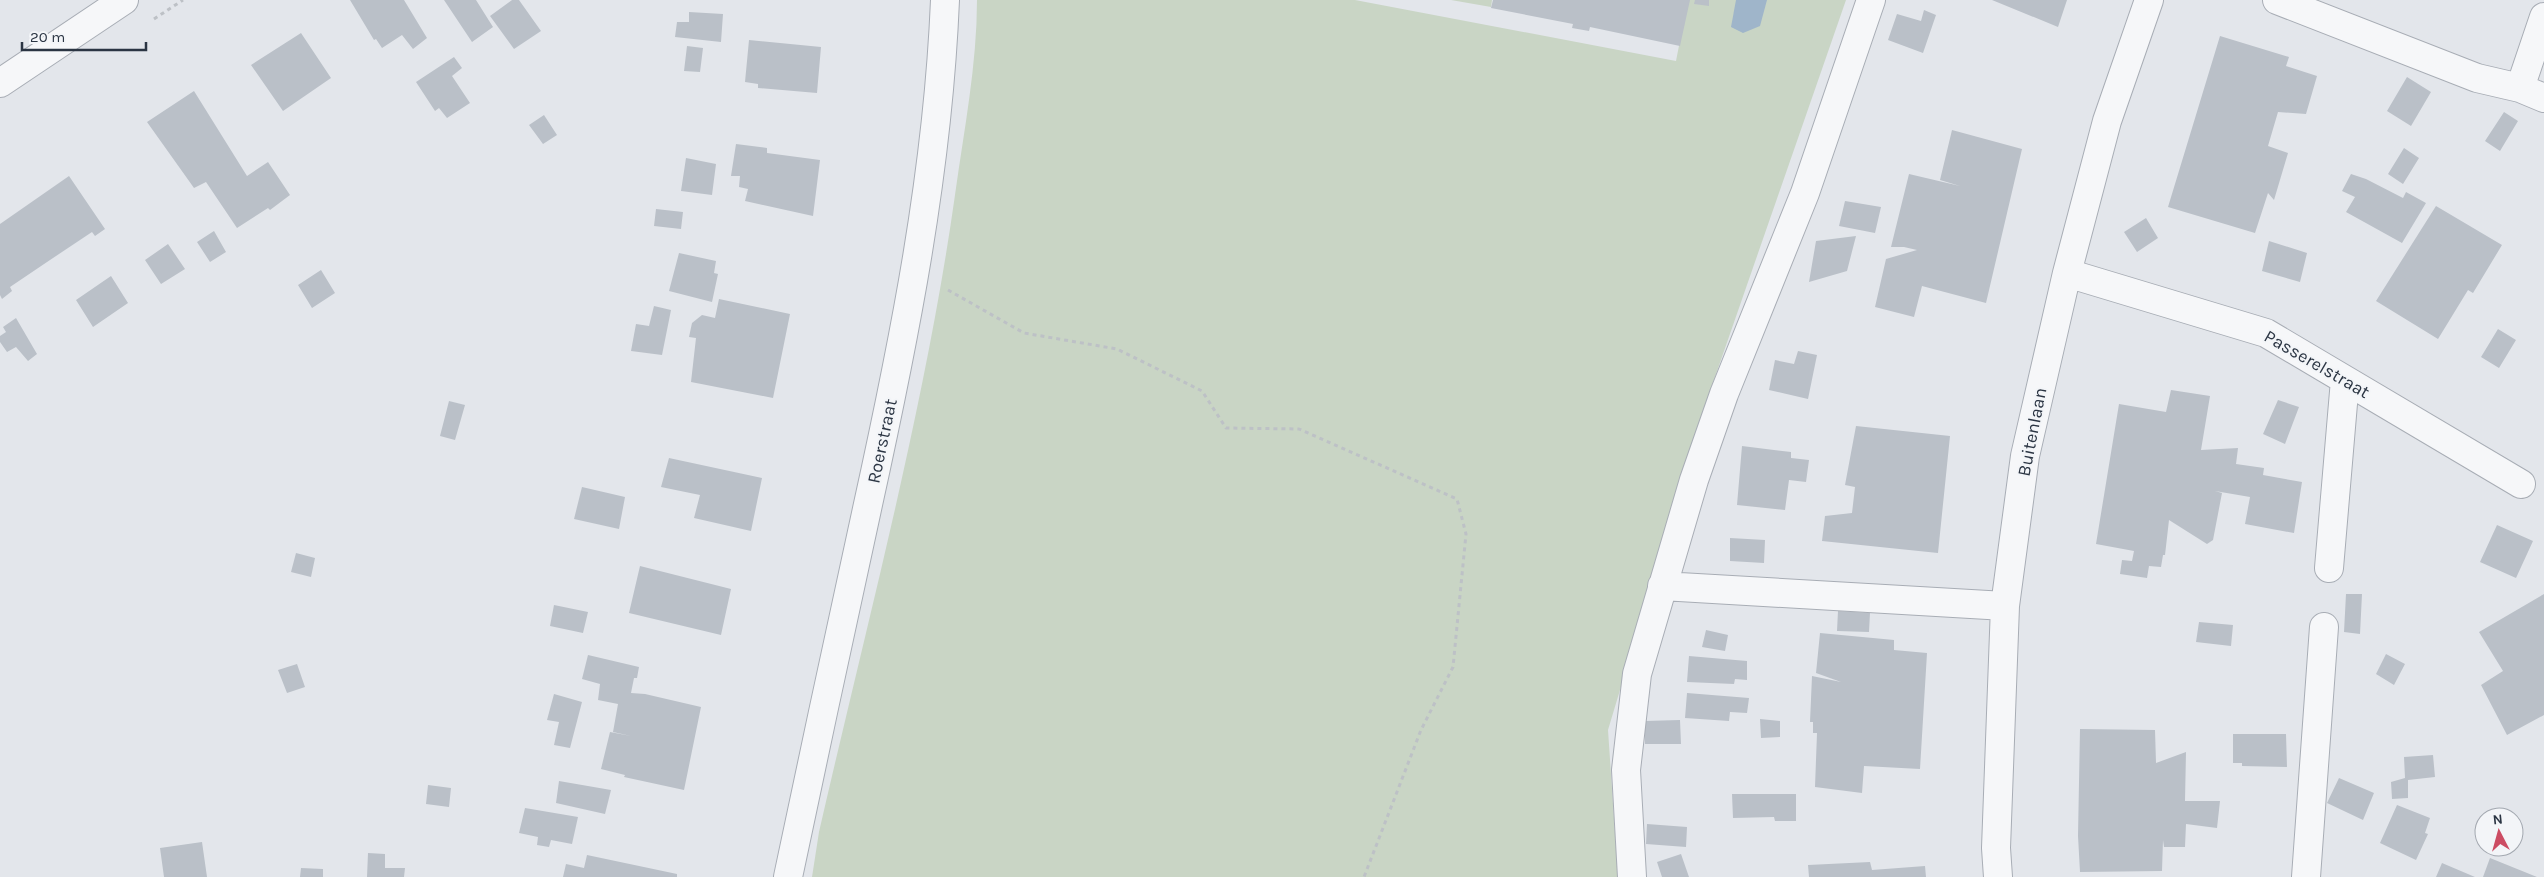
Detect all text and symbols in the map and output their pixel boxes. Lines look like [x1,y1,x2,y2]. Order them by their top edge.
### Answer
scale bar [22,20,146,52]
text: 20 m [30,28,65,46]
street label: Passerelstraat [2260,325,2374,403]
street label: Buitenlaan [2013,386,2051,478]
street label: Roerstraat [862,396,902,485]
north arrow [2474,807,2524,857]
text: N [2492,811,2504,829]

